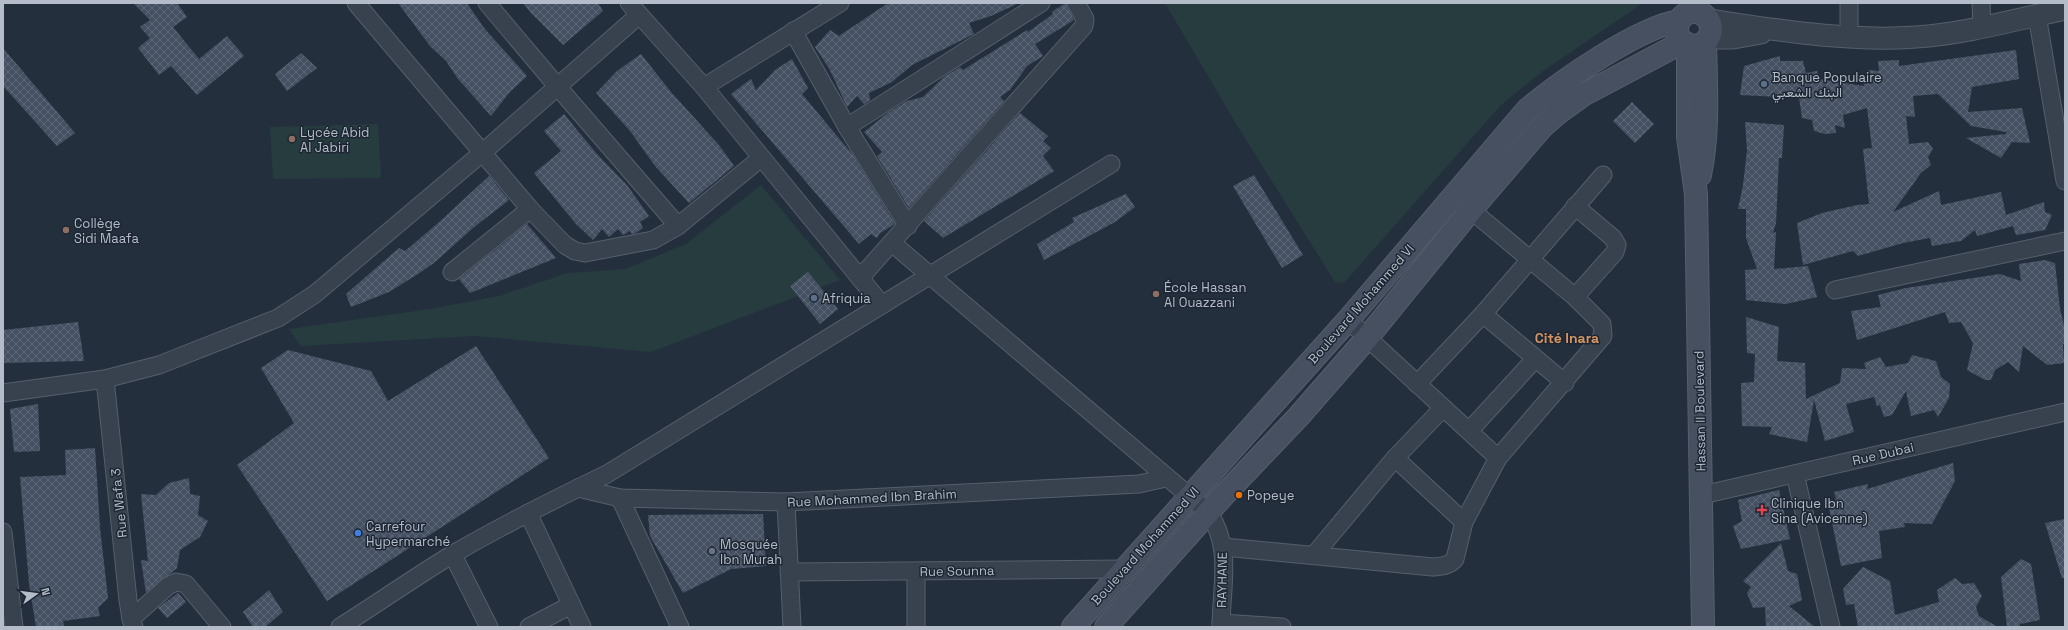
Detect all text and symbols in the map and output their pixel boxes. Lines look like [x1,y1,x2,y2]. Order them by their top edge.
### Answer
place label: Banque Populaire البنك الشعبي [1772,69,1882,103]
marker: Banque Populaire البنك الشعبي [1759,79,1769,89]
place label: Lycée Abid Al Jabiri [300,124,369,156]
marker: Lycée Abid Al Jabiri [287,134,297,144]
place label: Collège Sidi Maafa [74,215,139,247]
marker: Collège Sidi Maafa [61,225,71,235]
street label: Boulevard Mohammed VI [1304,241,1418,367]
place label: École Hassan Al Ouazzani [1164,279,1246,311]
marker: École Hassan Al Ouazzani [1151,289,1161,299]
place label: Afriquia [822,290,871,307]
marker: Afriquia [809,293,819,303]
district label: Cité Inara [1535,329,1599,347]
street label: Hassan II Boulevard [1690,351,1710,471]
street label: Rue Dubai [1850,439,1916,469]
street label: Rue Wafa 3 [107,467,131,539]
street label: Boulevard Mohammed VI [1087,483,1203,609]
street label: Rue Mohammed Ibn Brahim [787,485,957,511]
place label: Popeye [1247,487,1294,504]
marker: Popeye [1234,490,1244,500]
place label: Clinique Ibn Sina (Avicenne) [1771,495,1868,527]
marker: Clinique Ibn Sina (Avicenne) [1756,504,1768,516]
place label: Carrefour Hypermarché [366,518,450,550]
marker: Carrefour Hypermarché [353,528,363,538]
place label: Mosquée Ibn Murah [720,536,782,568]
marker: Mosquée Ibn Murah [707,546,717,556]
street label: RAYHANE [1213,552,1231,608]
street label: Rue Sounna [920,562,995,580]
north arrow [16,574,56,614]
text: N [38,586,53,597]

